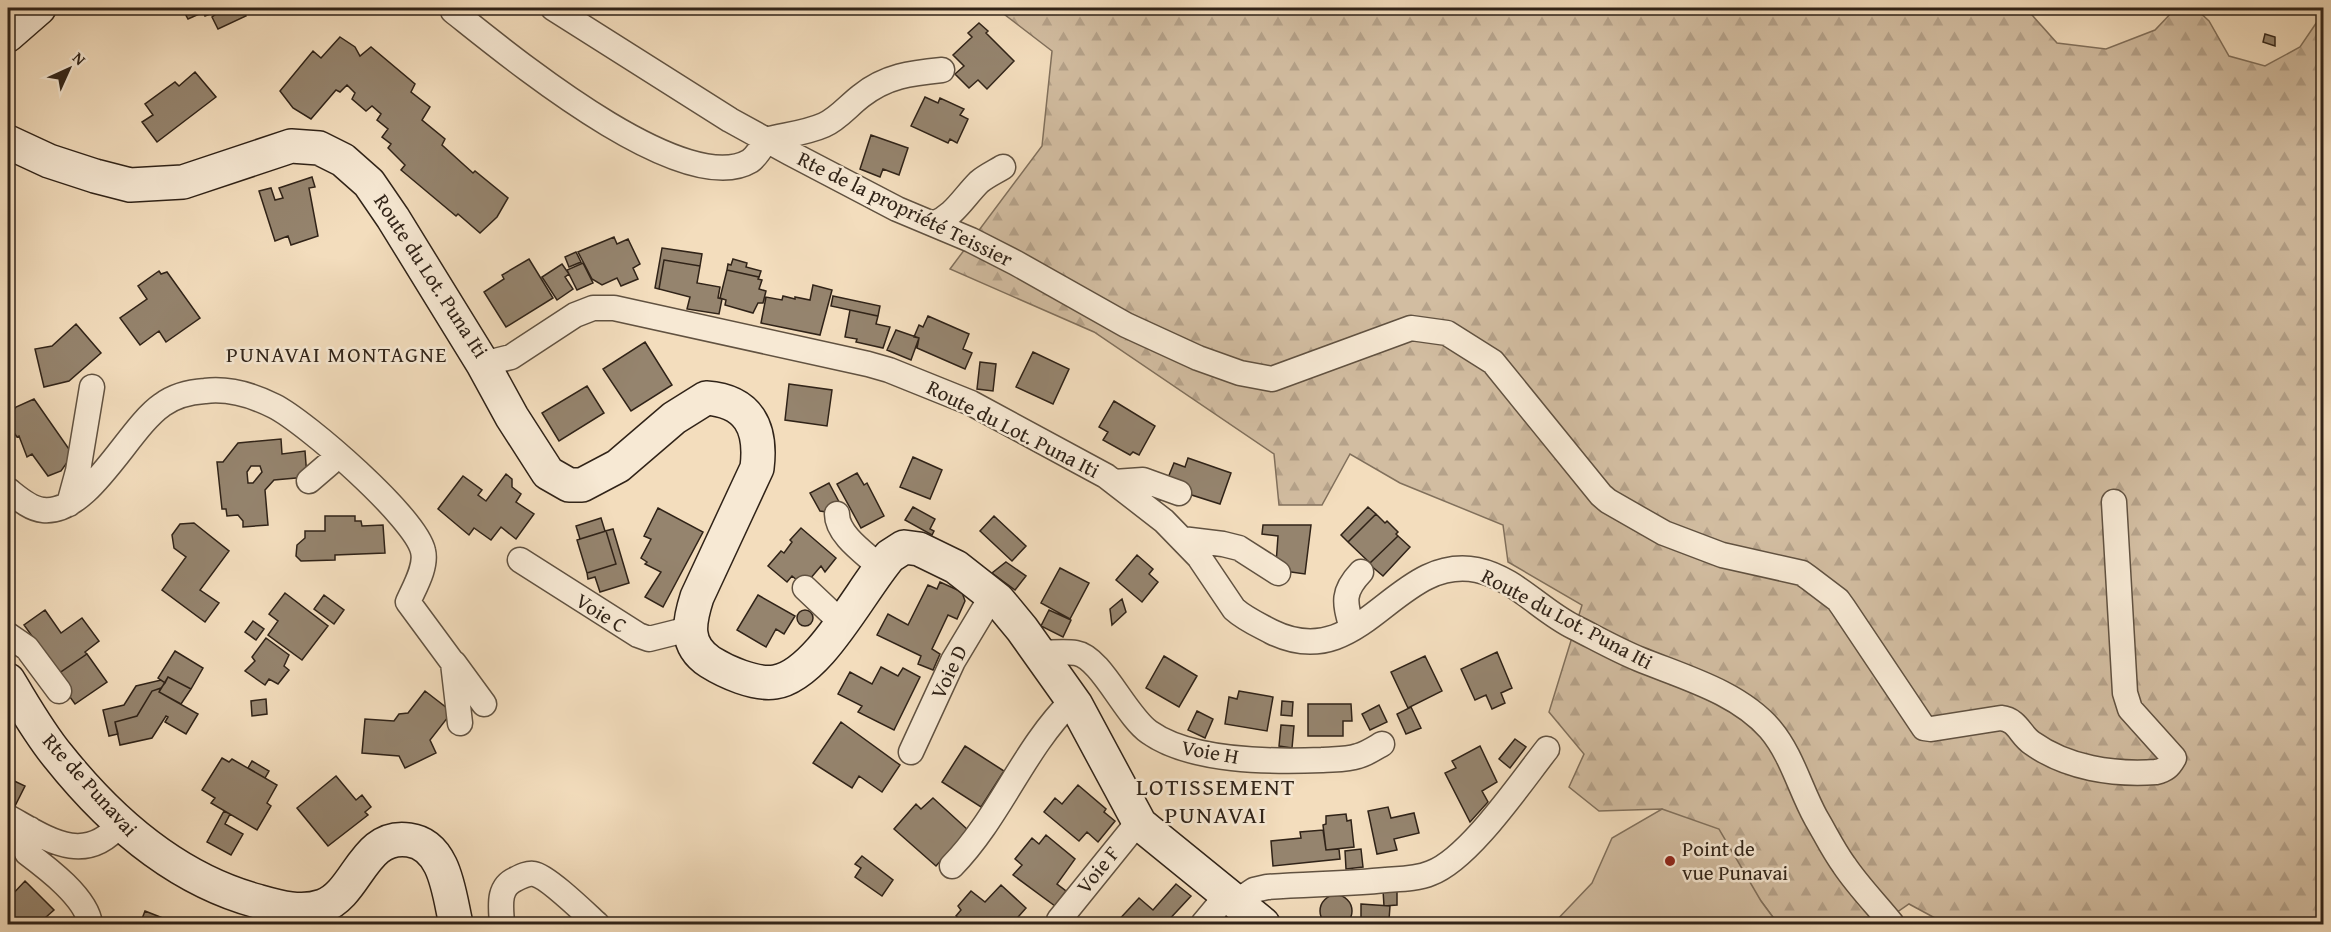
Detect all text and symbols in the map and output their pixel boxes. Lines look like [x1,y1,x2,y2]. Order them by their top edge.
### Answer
north arrow [39,39,99,99]
text: N [67,46,92,71]
street label: Rte de la propriété Teissier [792,143,1018,274]
street label: Route du Lot. Puna Iti [367,188,496,364]
district label: PUNAVAI MONTAGNE [226,338,448,370]
street label: Route du Lot. Puna Iti [921,372,1105,486]
street label: Route du Lot. Puna Iti [1476,560,1659,677]
street label: Voie C [570,585,633,640]
street label: Voie D [922,640,975,704]
street label: Rte de Punavai [35,726,145,843]
street label: Voie H [1179,731,1241,772]
district label: LOTISSEMENT PUNAVAI [1136,769,1296,832]
place label: Point de vue Punavai [1682,833,1788,888]
street label: Voie F [1069,839,1127,900]
marker: Point de vue Punavai [1663,854,1677,868]

